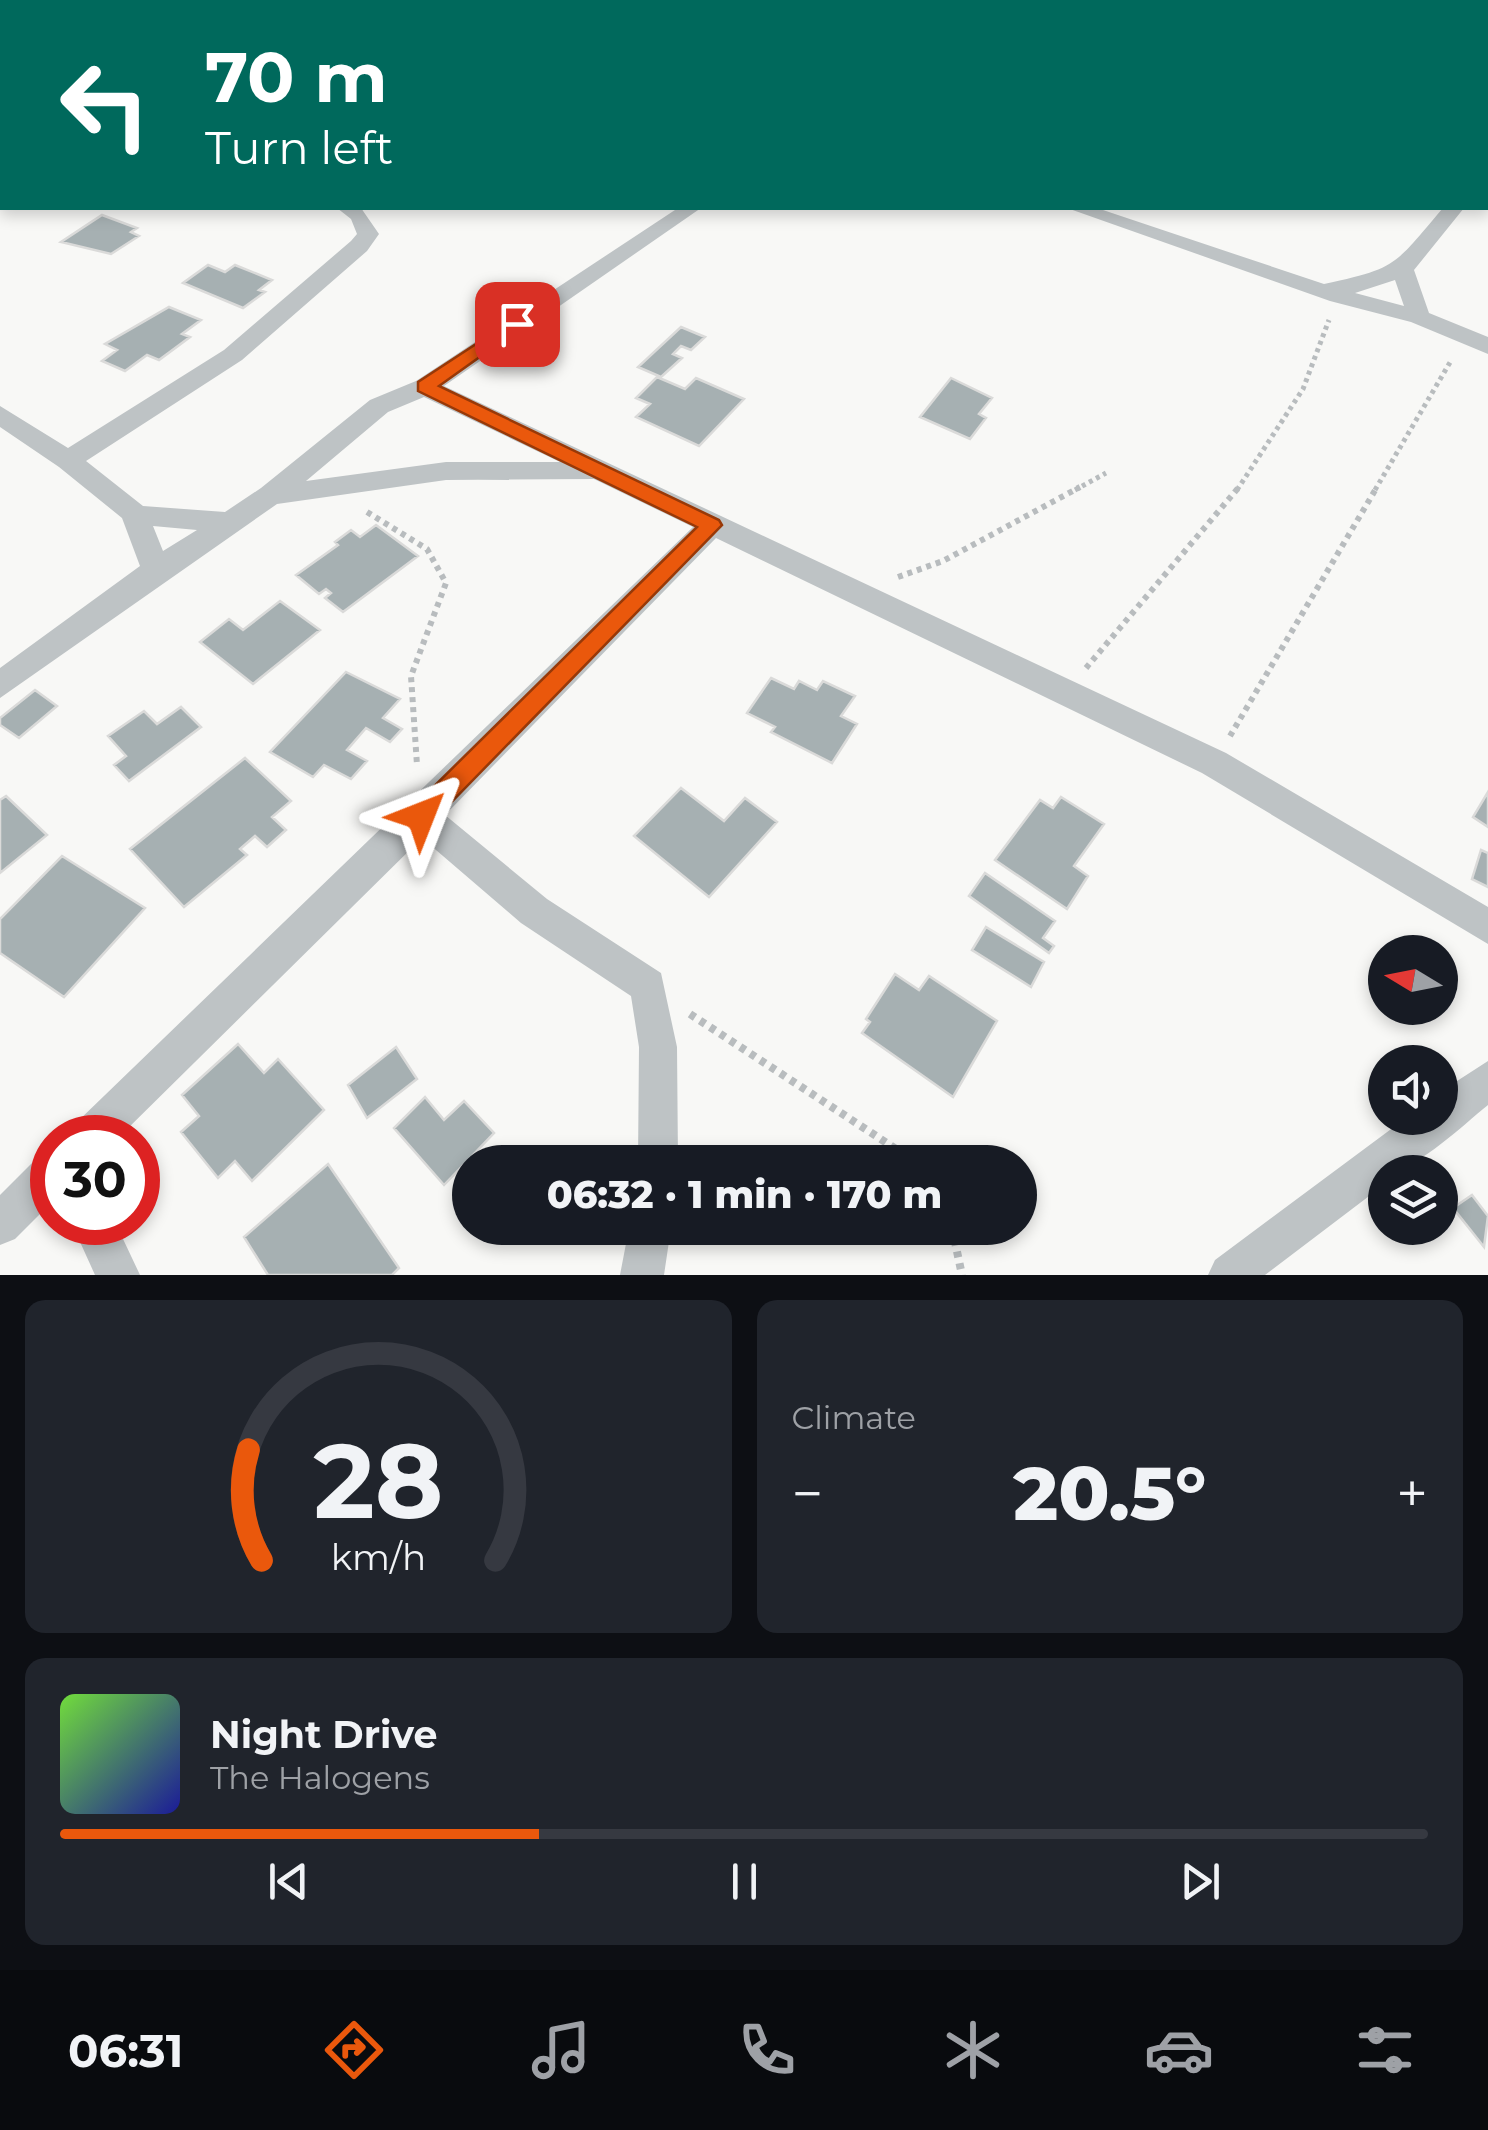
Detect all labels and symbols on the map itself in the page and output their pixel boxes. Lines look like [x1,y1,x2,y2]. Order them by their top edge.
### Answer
pin [475,282,560,367]
position arrow [369,764,473,868]
north arrow [1368,935,1458,1025]
speed limit sign: 30 [30,1115,160,1245]

